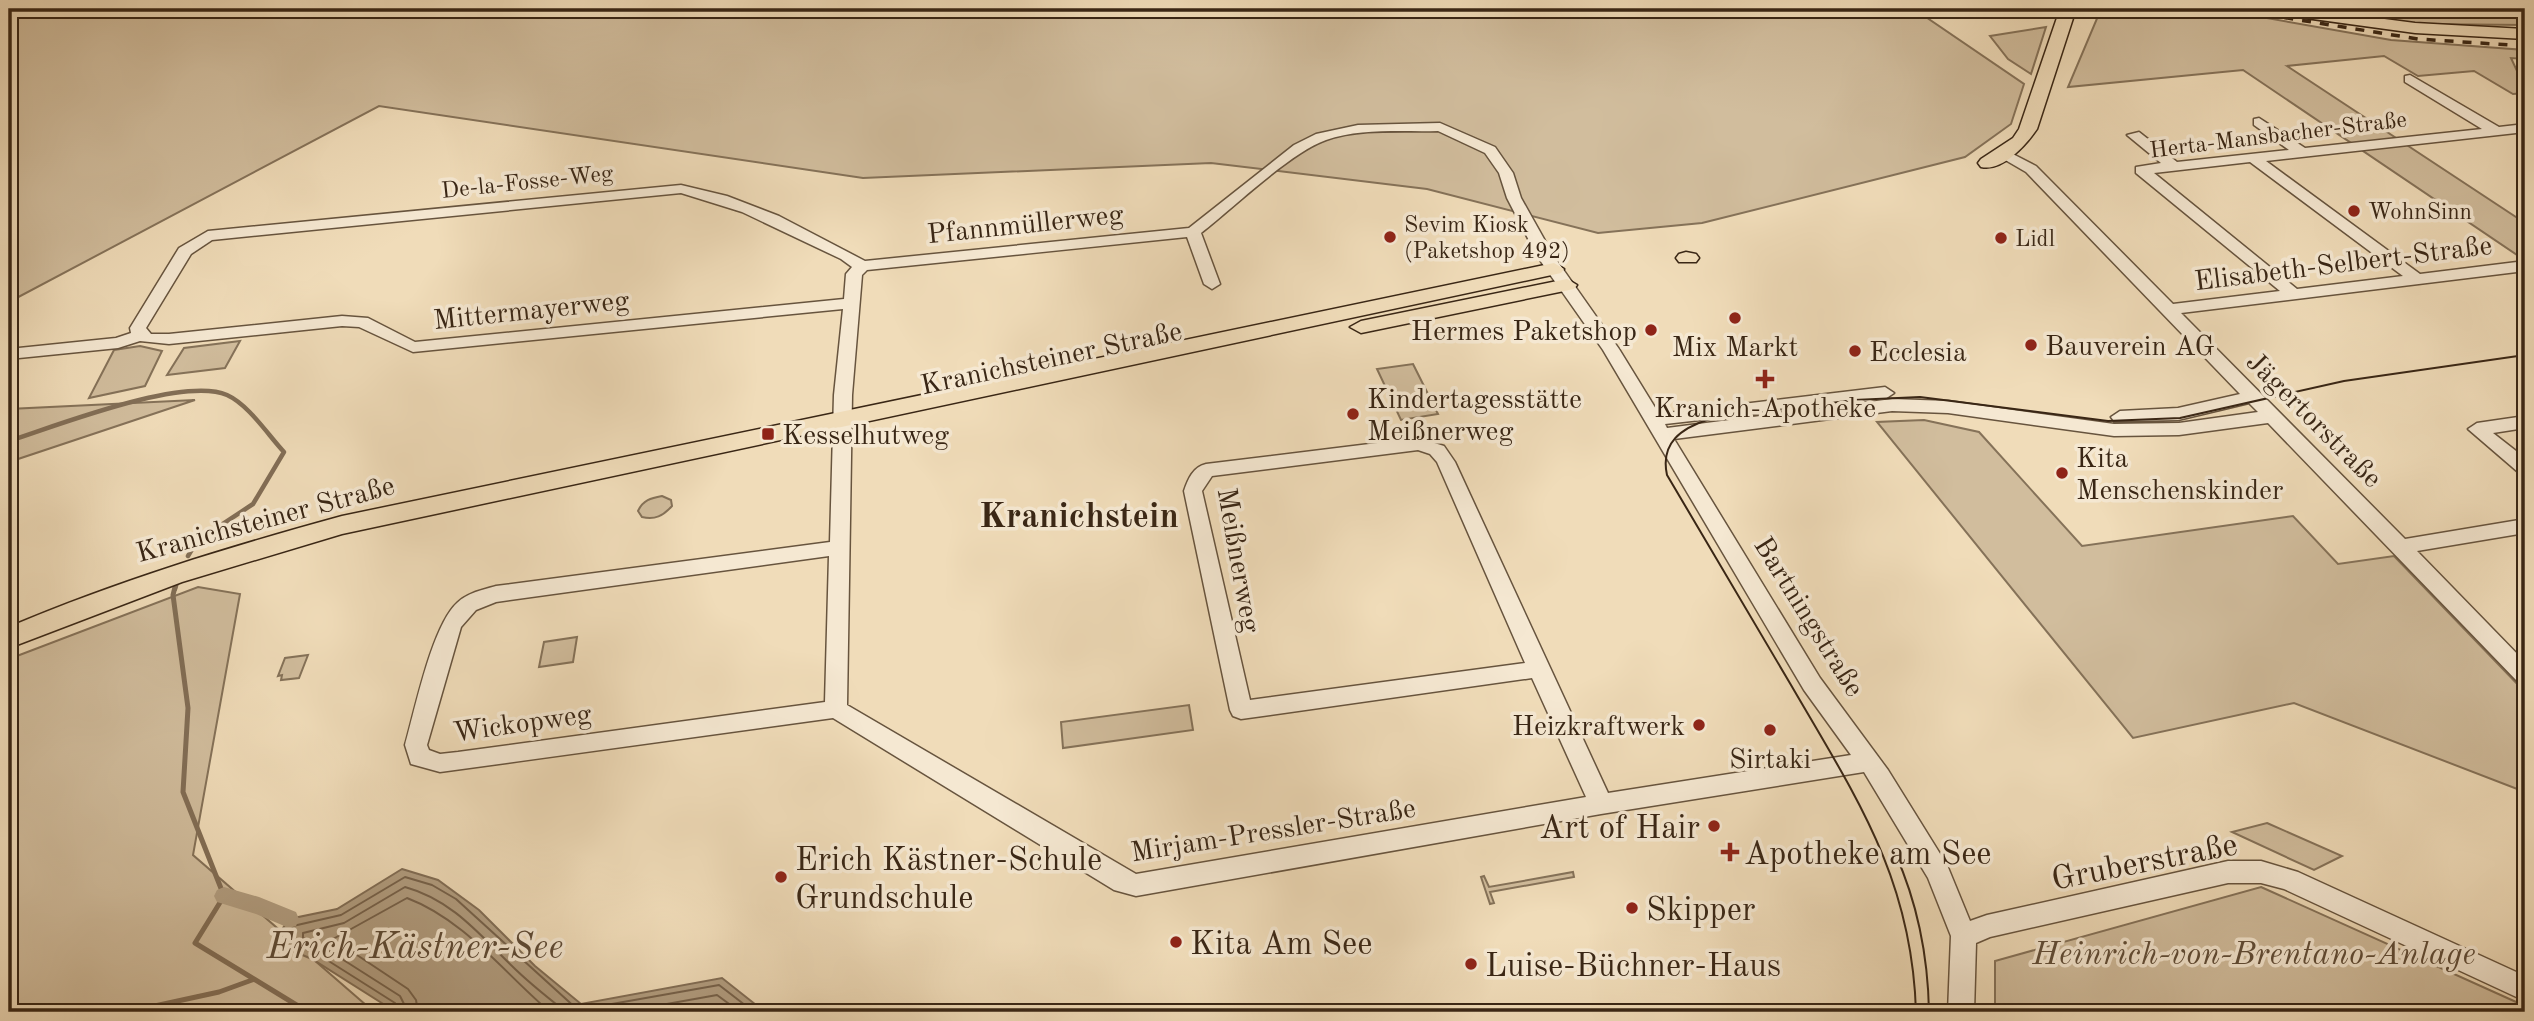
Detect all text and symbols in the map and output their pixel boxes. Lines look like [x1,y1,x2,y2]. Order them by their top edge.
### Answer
street label: Herta-Mansbacher-Straße [2148,108,2408,163]
street label: De-la-Fosse-Weg [440,162,615,203]
place label: WohnSinn [2368,201,2472,224]
street label: Pfannmüllerweg [926,202,1125,250]
marker: WohnSinn [2346,203,2362,219]
place label: Sevim Kiosk (Paketshop 492) [1404,214,1570,263]
place label: Lidl [2015,228,2055,251]
marker: Sevim Kiosk (Paketshop 492) [1382,229,1398,245]
marker: Lidl [1993,230,2009,246]
street label: Elisabeth-Selbert-Straße [2193,233,2494,297]
street label: Mittermayerweg [432,288,631,336]
marker: Mix Markt [1727,310,1743,326]
street label: Kranichsteiner Straße [918,319,1185,401]
place label: Hermes Paketshop [1411,319,1637,347]
marker: Hermes Paketshop [1643,322,1659,338]
place label: Bauverein AG [2045,334,2215,362]
place label: Mix Markt [1672,335,1798,363]
marker: Bauverein AG [2023,337,2039,353]
place label: Ecclesia [1869,340,1967,368]
marker: Ecclesia [1847,343,1863,359]
street label: Jägertorstraße [2240,348,2386,494]
marker: Kranich-Apotheke [1757,371,1773,387]
place label: Kindertagesstätte Meißnerweg [1367,387,1582,447]
place label: Kranich-Apotheke [1654,396,1876,424]
marker: Kindertagesstätte Meißnerweg [1345,406,1361,422]
place label: Kesselhutweg [782,423,949,451]
marker: Kesselhutweg [760,426,776,442]
place label: Kita Menschenskinder [2076,446,2283,506]
marker: Kita Menschenskinder [2054,465,2070,481]
street label: Kranichsteiner Straße [133,473,398,569]
street label: Meißnerweg [1211,486,1264,635]
district label: Kranichstein [979,500,1179,535]
street label: Bartningstraße [1747,533,1868,702]
street label: Wickopweg [451,701,593,749]
place label: Heizkraftwerk [1512,714,1685,742]
marker: Heizkraftwerk [1691,717,1707,733]
marker: Sirtaki [1762,722,1778,738]
place label: Sirtaki [1729,747,1811,775]
street label: Mirjam-Pressler-Straße [1129,796,1418,868]
place label: Art of Hair [1539,813,1700,846]
marker: Art of Hair [1706,818,1722,834]
street label: Gruberstraße [2049,829,2240,898]
place label: Apotheke am See [1744,839,1992,872]
marker: Apotheke am See [1722,844,1738,860]
place label: Erich Kästner-Schule Grundschule [795,845,1102,916]
marker: Erich Kästner-Schule Grundschule [773,869,789,885]
place label: Skipper [1646,895,1755,928]
marker: Skipper [1624,900,1640,916]
place label: Kita Am See [1190,929,1372,962]
water label: Erich-Kästner-See [266,930,563,967]
marker: Kita Am See [1168,934,1184,950]
park label: Heinrich-von-Brentano-Anlage [2031,939,2476,972]
place label: Luise-Büchner-Haus [1485,951,1781,984]
marker: Luise-Büchner-Haus [1463,956,1479,972]

